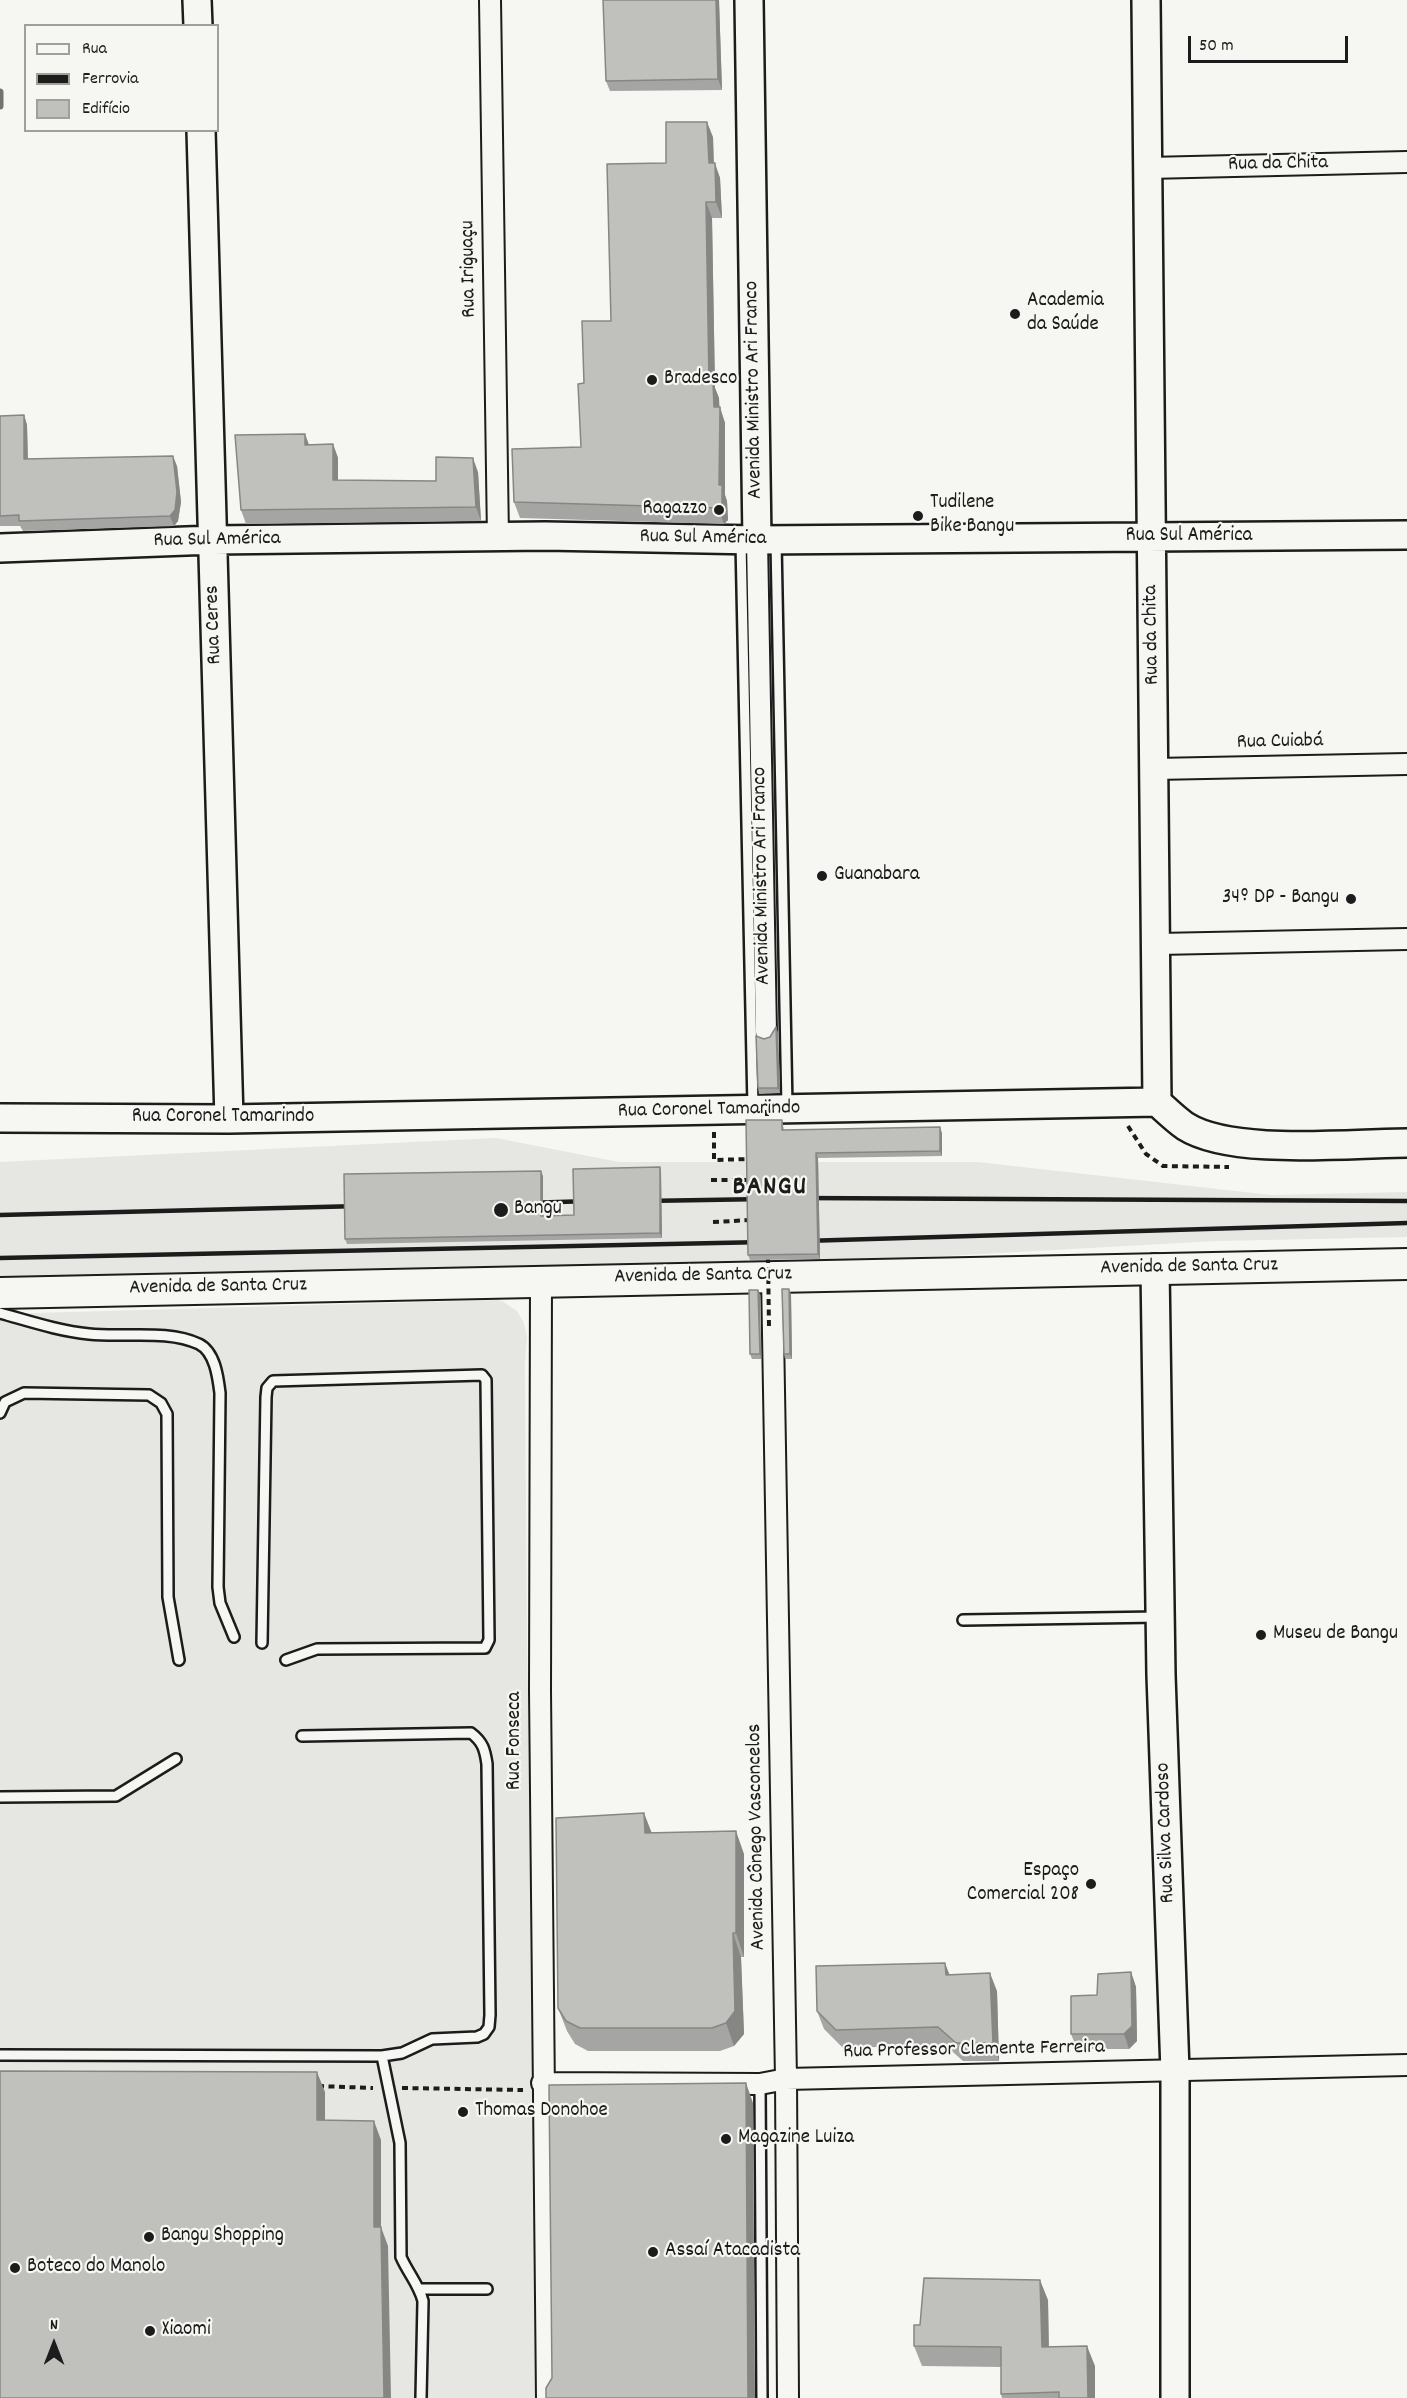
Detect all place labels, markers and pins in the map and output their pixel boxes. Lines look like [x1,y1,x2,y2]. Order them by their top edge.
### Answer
place label: Academia da Saúde [1027,289,1104,339]
marker: Academia da Saúde [1008,307,1022,321]
place label: Bradesco [664,367,737,393]
marker: Bradesco [645,373,659,387]
place label: Tudilene Bike Bangu [930,491,1014,541]
place label: Ragazzo [643,497,707,523]
marker: Ragazzo [712,503,726,517]
marker: Tudilene Bike Bangu [911,509,925,523]
place label: Guanabara [834,863,920,889]
marker: Guanabara [815,869,829,883]
place label: 34º DP - Bangu [1222,886,1339,912]
marker: 34º DP - Bangu [1344,892,1358,906]
place label: Bangu [514,1197,562,1223]
marker: Bangu [492,1201,510,1219]
place label: Museu de Bangu [1273,1622,1398,1648]
marker: Museu de Bangu [1254,1628,1268,1642]
place label: Espaço Comercial 208 [967,1859,1079,1909]
marker: Espaço Comercial 208 [1084,1877,1098,1891]
place label: Thomas Donohoe [475,2099,608,2125]
marker: Thomas Donohoe [456,2105,470,2119]
place label: Magazine Luiza [738,2126,854,2152]
marker: Magazine Luiza [719,2132,733,2146]
place label: Bangu Shopping [161,2224,284,2250]
marker: Bangu Shopping [142,2230,156,2244]
place label: Assaí Atacadista [665,2239,800,2265]
marker: Assaí Atacadista [646,2245,660,2259]
place label: Boteco do Manolo [27,2255,165,2281]
marker: Boteco do Manolo [8,2261,22,2275]
place label: Xiaomi [162,2318,211,2344]
marker: Xiaomi [143,2324,157,2338]

